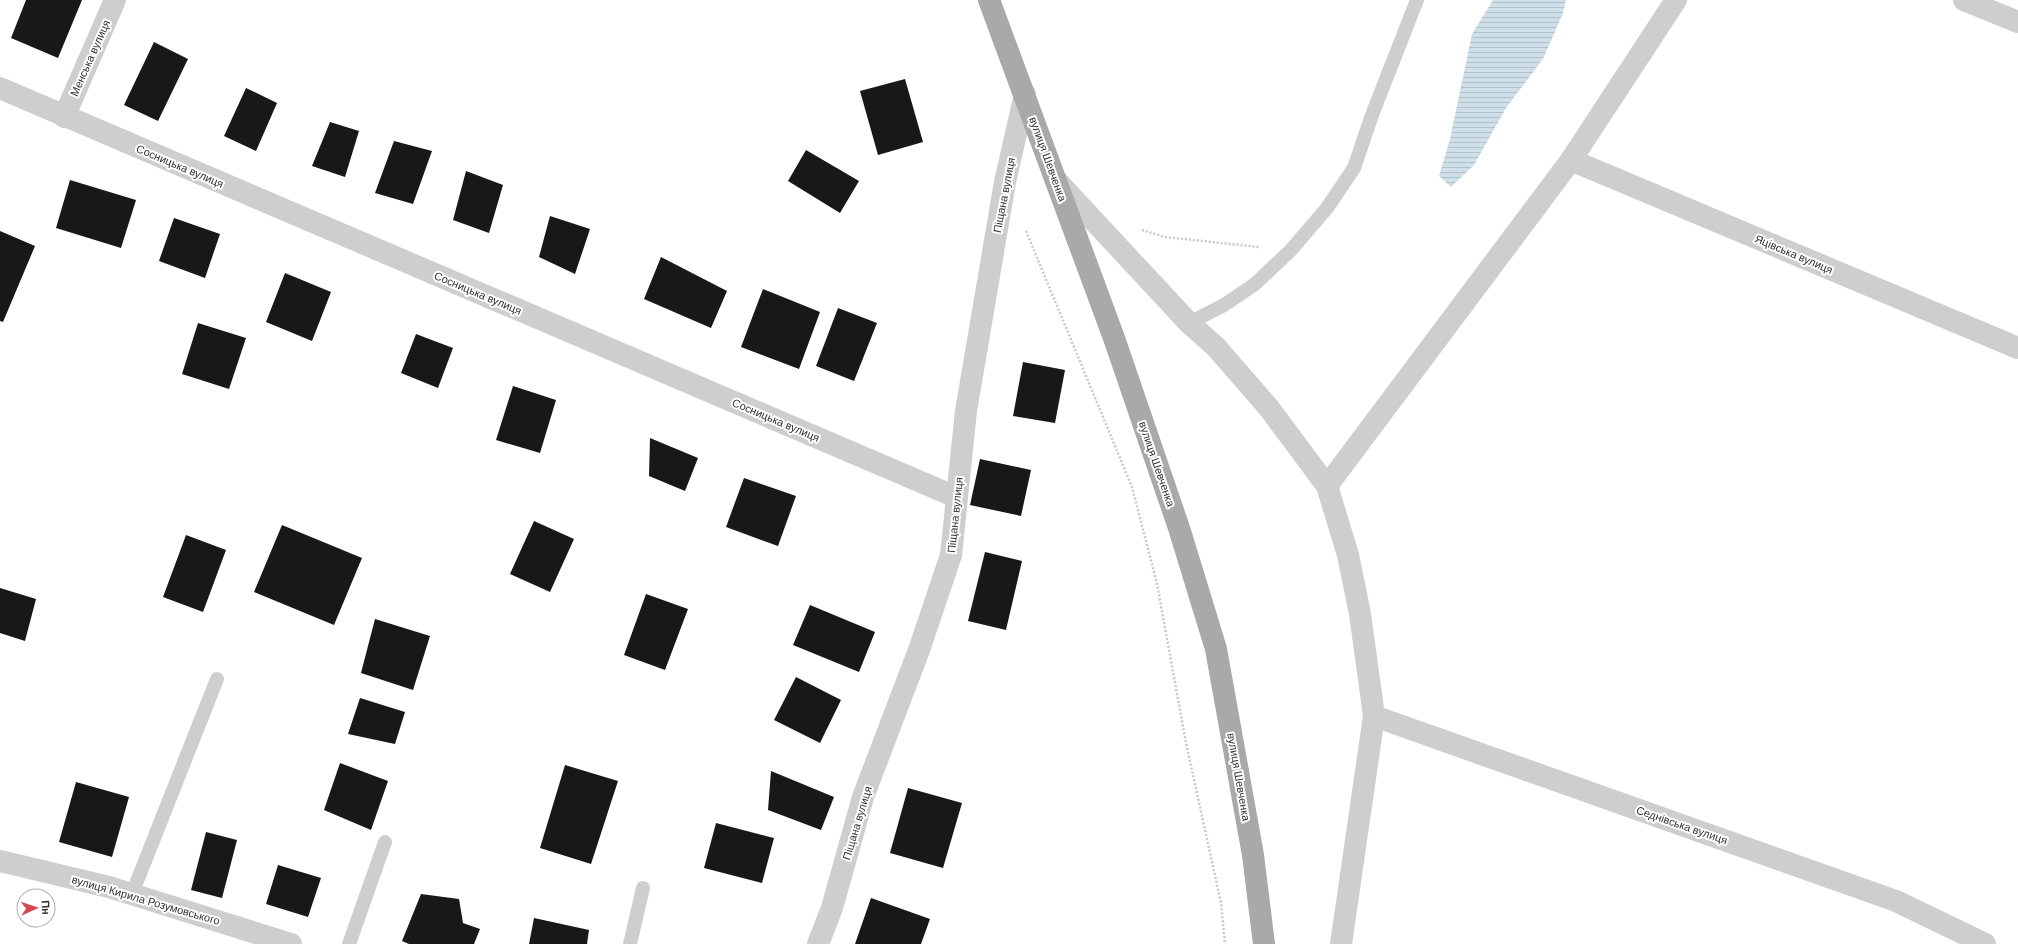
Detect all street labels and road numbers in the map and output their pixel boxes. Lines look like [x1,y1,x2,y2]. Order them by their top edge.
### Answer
street label: Менська вулиця [67,17,113,99]
street label: вулиця Шевченка [1026,115,1070,204]
street label: Сосницька вулиця [134,141,226,191]
street label: Піщана вулиця [990,156,1018,234]
street label: Яцівська вулиця [1753,231,1835,277]
street label: Сосницька вулиця [432,268,524,318]
street label: Сосницька вулиця [730,395,822,445]
street label: вулиця Шевченка [1136,420,1178,509]
street label: Піщана вулиця [944,476,966,554]
street label: вулиця Шевченка [1224,732,1254,823]
street label: Піщана вулиця [839,784,875,862]
street label: Седнівська вулиця [1635,803,1729,847]
street label: вулиця Кирила Розумовського [70,872,222,928]

